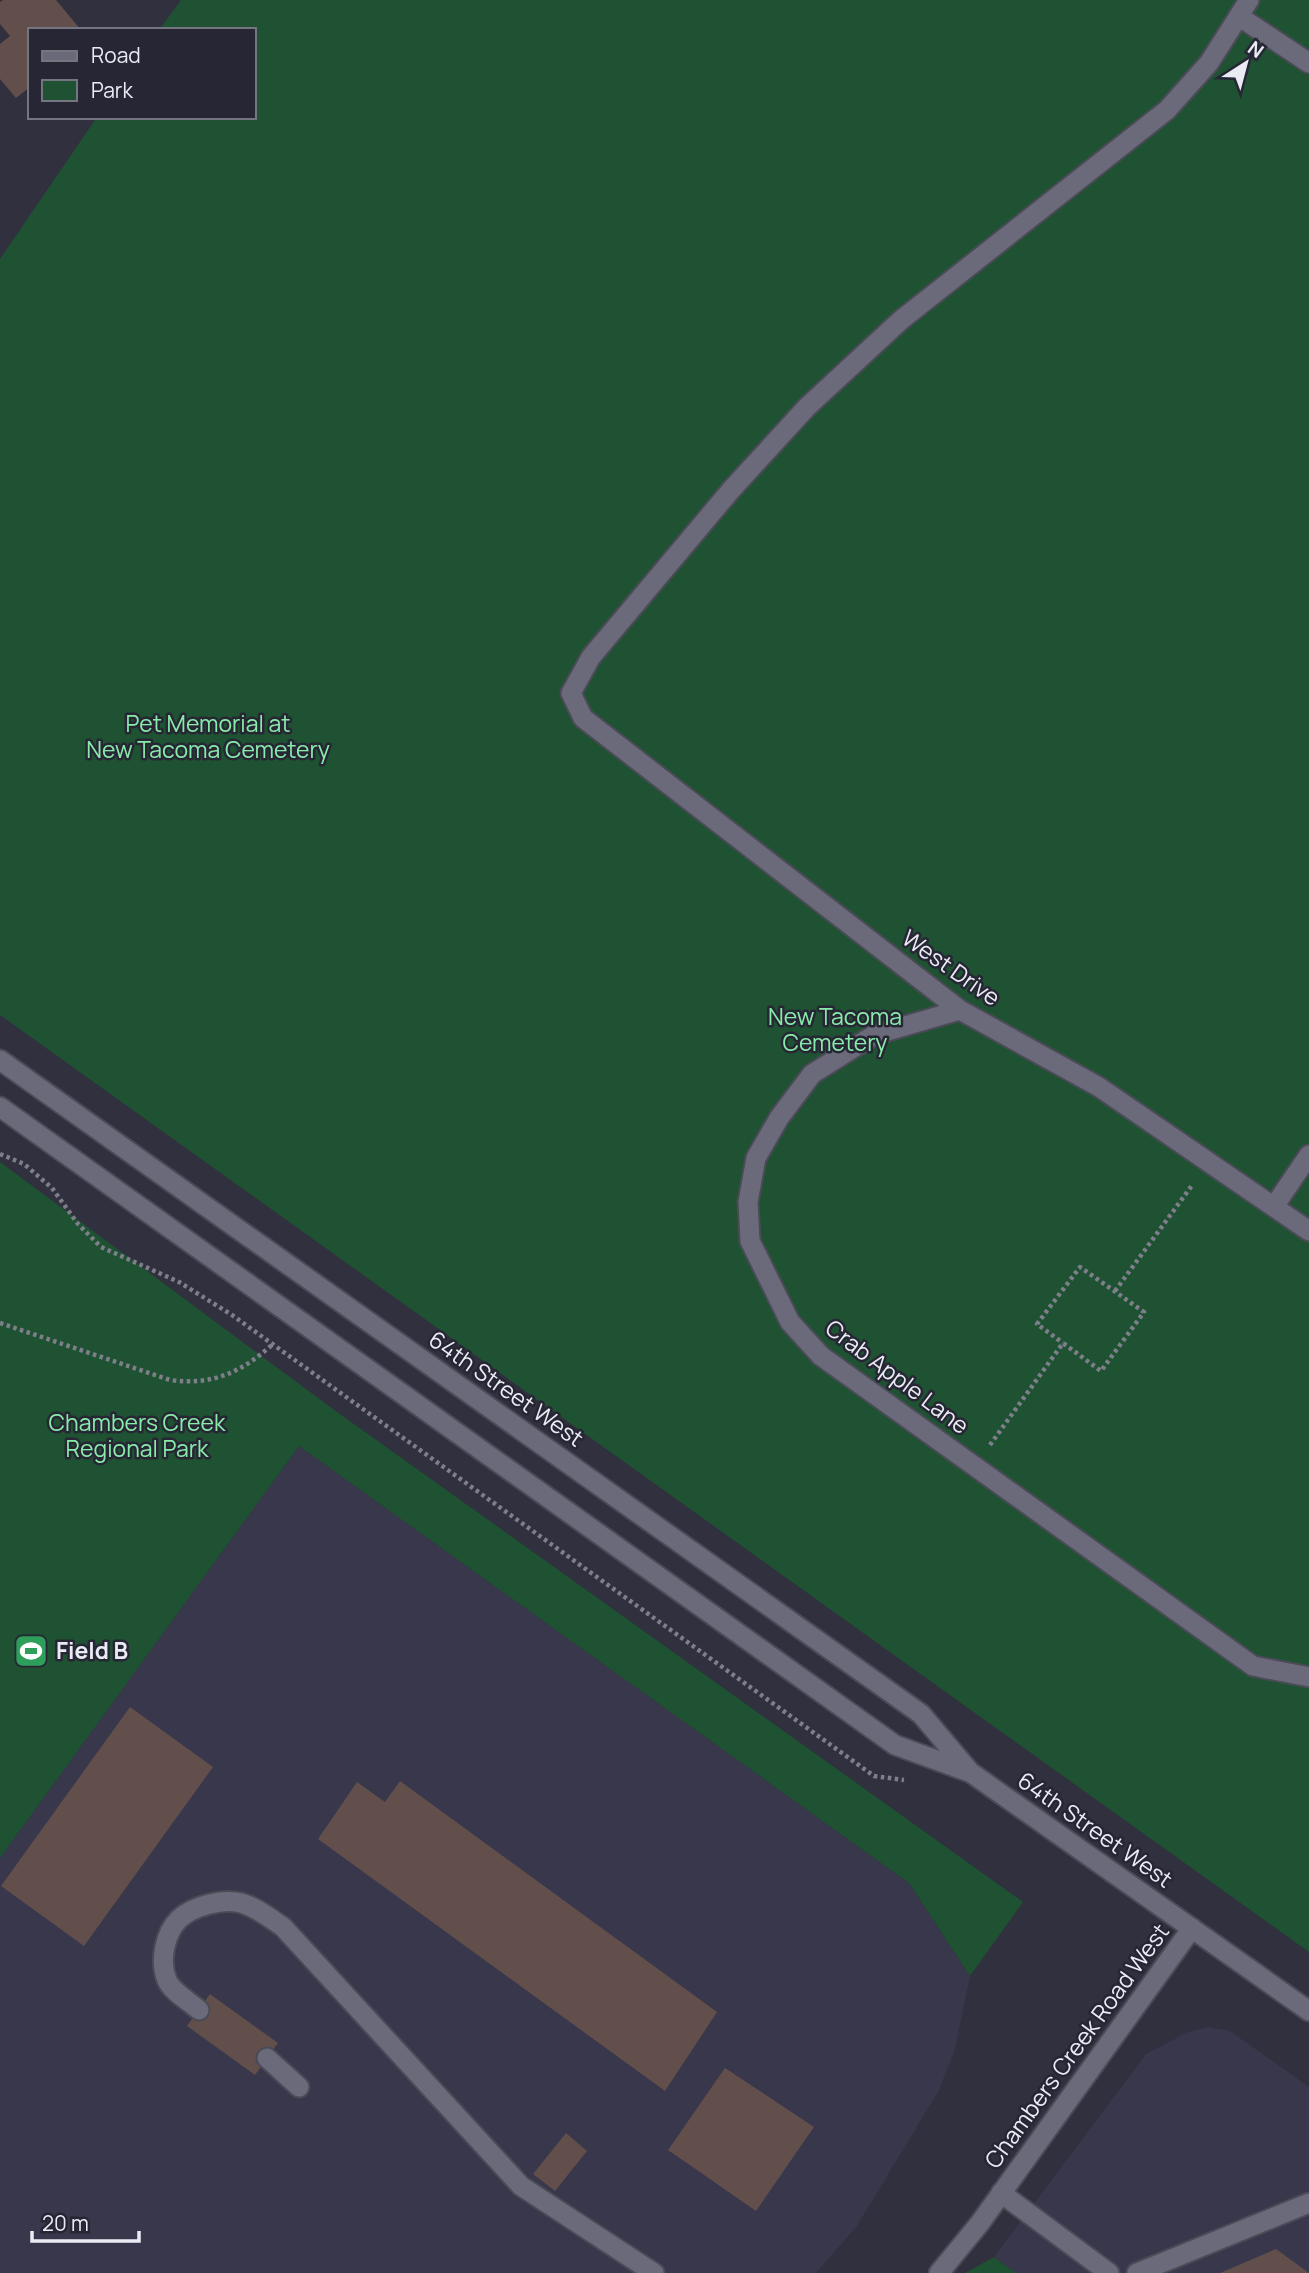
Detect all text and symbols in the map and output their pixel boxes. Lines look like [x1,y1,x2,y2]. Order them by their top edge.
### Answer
legend [28,28,256,119]
north arrow [1211,28,1281,98]
text: N [1243,35,1269,64]
text: Road [91,41,141,69]
text: Park [91,76,133,104]
park label: Pet Memorial at New Tacoma Cemetery [86,707,330,765]
street label: West Drive [896,922,1007,1013]
park label: New Tacoma Cemetery [768,1000,902,1058]
street label: Crab Apple Lane [819,1312,976,1441]
street label: 64th Street West [423,1323,590,1454]
park label: Chambers Creek Regional Park [49,1406,226,1464]
sports icon: Field B [12,1632,50,1670]
place label: Field B [56,1634,128,1666]
street label: 64th Street West [1012,1764,1179,1895]
street label: Chambers Creek Road West [976,1917,1176,2174]
scale bar [32,2200,138,2244]
text: 20 m [42,2209,89,2237]

